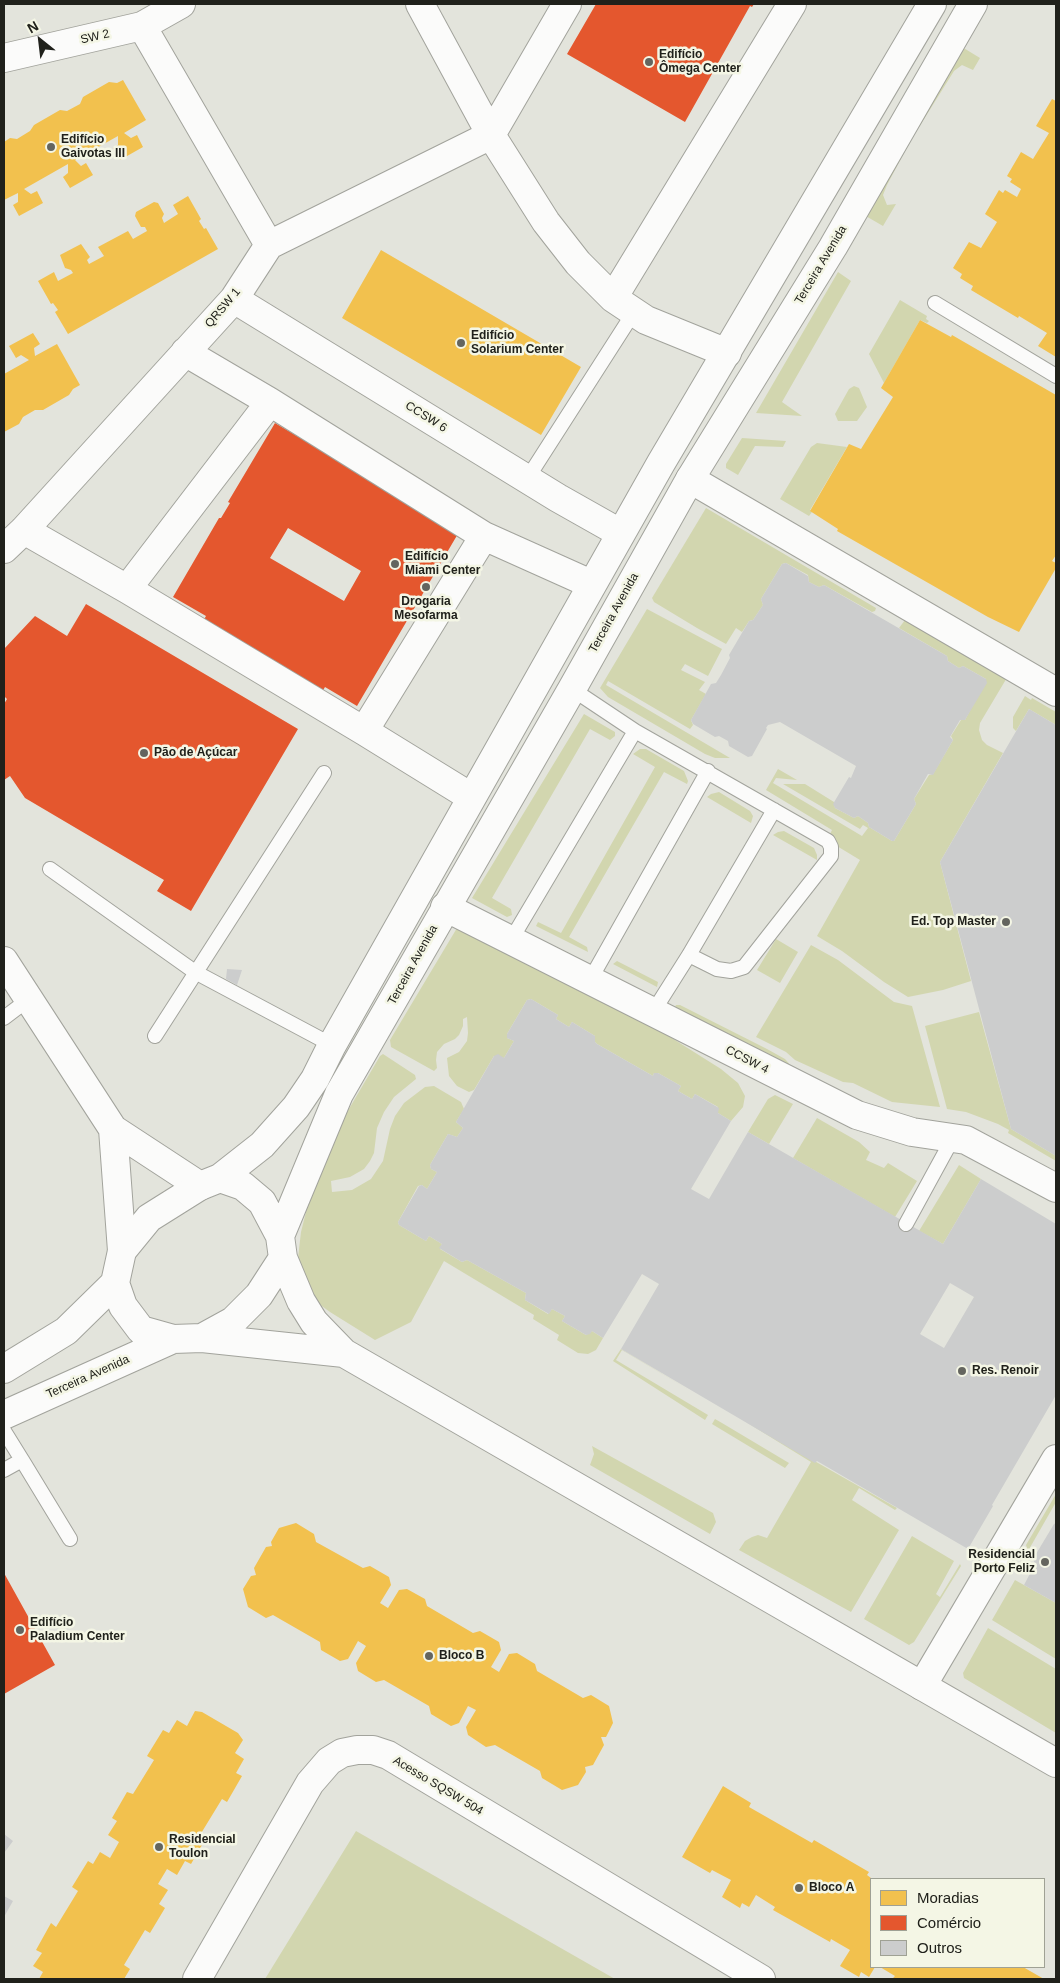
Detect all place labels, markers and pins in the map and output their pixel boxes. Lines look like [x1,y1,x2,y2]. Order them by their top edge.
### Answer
place label: Edifício Ômega Center [659,48,741,76]
marker: Edifício Ômega Center [643,56,655,68]
place label: Edifício Gaivotas III [61,133,125,161]
marker: Edifício Gaivotas III [45,141,57,153]
place label: Edifício Solarium Center [471,329,564,357]
marker: Edifício Solarium Center [455,337,467,349]
place label: Edifício Miami Center [405,550,480,578]
marker: Edifício Miami Center [389,558,401,570]
marker: Drogaria Mesofarma [420,581,432,593]
place label: Drogaria Mesofarma [394,595,458,623]
place label: Pão de Açúcar [154,746,237,760]
marker: Pão de Açúcar [138,747,150,759]
place label: Ed. Top Master [911,915,996,929]
marker: Ed. Top Master [1000,916,1012,928]
place label: Res. Renoir [972,1364,1039,1378]
marker: Res. Renoir [956,1365,968,1377]
place label: Residencial Porto Feliz [968,1548,1035,1576]
marker: Residencial Porto Feliz [1039,1556,1051,1568]
place label: Edifício Paladium Center [30,1616,125,1644]
marker: Edifício Paladium Center [14,1624,26,1636]
place label: Bloco B [439,1649,484,1663]
marker: Bloco B [423,1650,435,1662]
place label: Residencial Toulon [169,1833,236,1861]
marker: Residencial Toulon [153,1841,165,1853]
place label: Bloco A [809,1881,854,1895]
marker: Bloco A [793,1882,805,1894]

